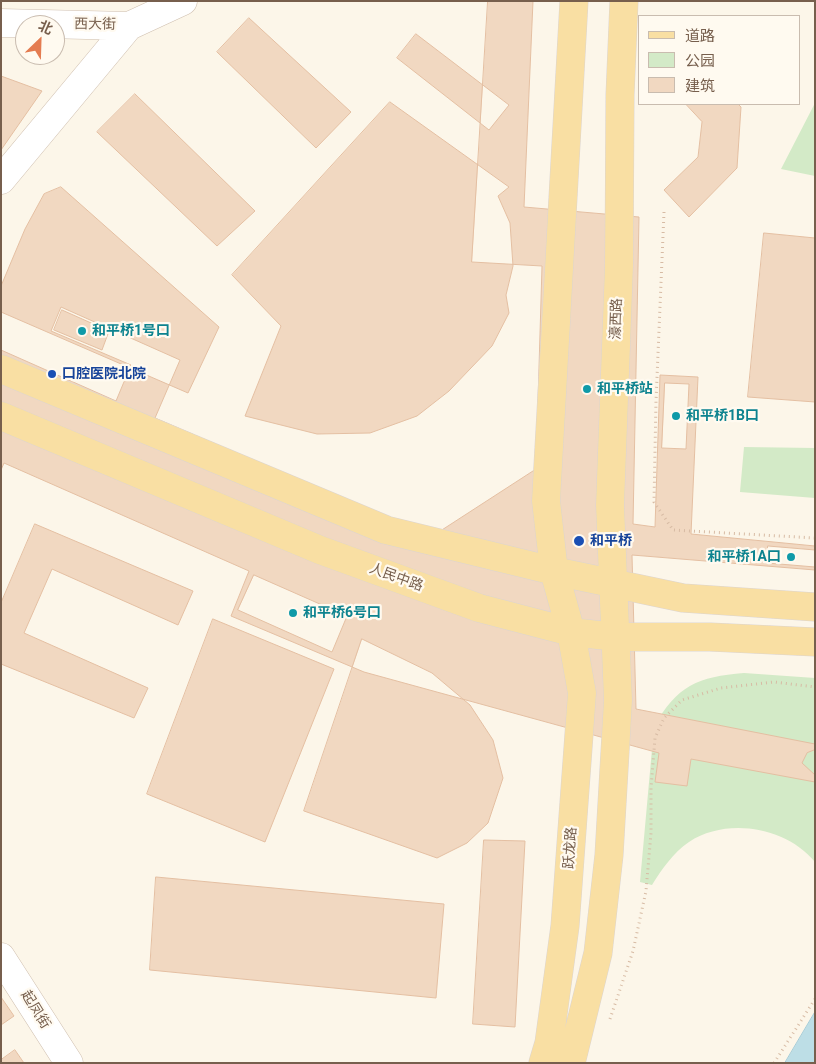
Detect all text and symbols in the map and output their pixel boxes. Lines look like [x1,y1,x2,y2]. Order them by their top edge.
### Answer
north arrow [15,15,65,65]
legend [638,15,801,105]
street label: 西大街 [74,16,116,34]
text: 北 [36,17,55,37]
text: 道路 [685,27,715,45]
text: 公园 [685,52,715,70]
text: 建筑 [685,77,715,95]
street label: 濠西路 [608,298,626,340]
place label: 和平桥1号口 [92,323,170,339]
marker: 和平桥1号口 [76,325,88,337]
place label: 口腔医院北院 [62,366,146,382]
marker: 口腔医院北院 [46,368,58,380]
place label: 和平桥站 [597,381,653,397]
marker: 和平桥站 [581,383,593,395]
place label: 和平桥1B口 [686,408,759,424]
marker: 和平桥1B口 [670,410,682,422]
place label: 和平桥 [590,533,632,549]
marker: 和平桥 [572,534,586,548]
place label: 和平桥1A口 [708,549,781,565]
marker: 和平桥1A口 [785,551,797,563]
street label: 人民中路 [367,561,425,595]
place label: 和平桥6号口 [303,605,381,621]
marker: 和平桥6号口 [287,607,299,619]
street label: 跃龙路 [561,826,581,870]
street label: 起凤街 [17,988,53,1032]

